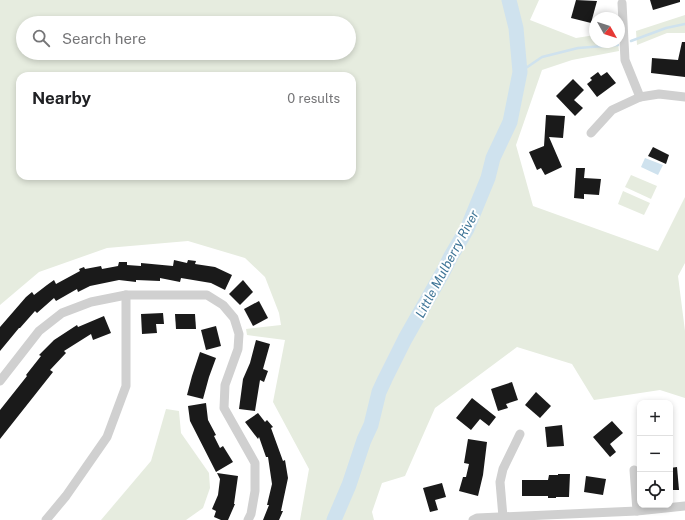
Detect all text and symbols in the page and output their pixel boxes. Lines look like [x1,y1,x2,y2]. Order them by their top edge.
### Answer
north arrow [589,12,625,48]
search box [16,16,356,60]
icon: search [30,27,52,49]
text: Search here [62,30,146,47]
text: Nearby [32,88,91,108]
text: 0 results [287,91,340,106]
water label: Little Mulberry River [412,208,482,320]
map controls [637,400,673,508]
button: + [637,400,673,436]
button: − [637,436,673,472]
button: locate [637,472,673,508]

